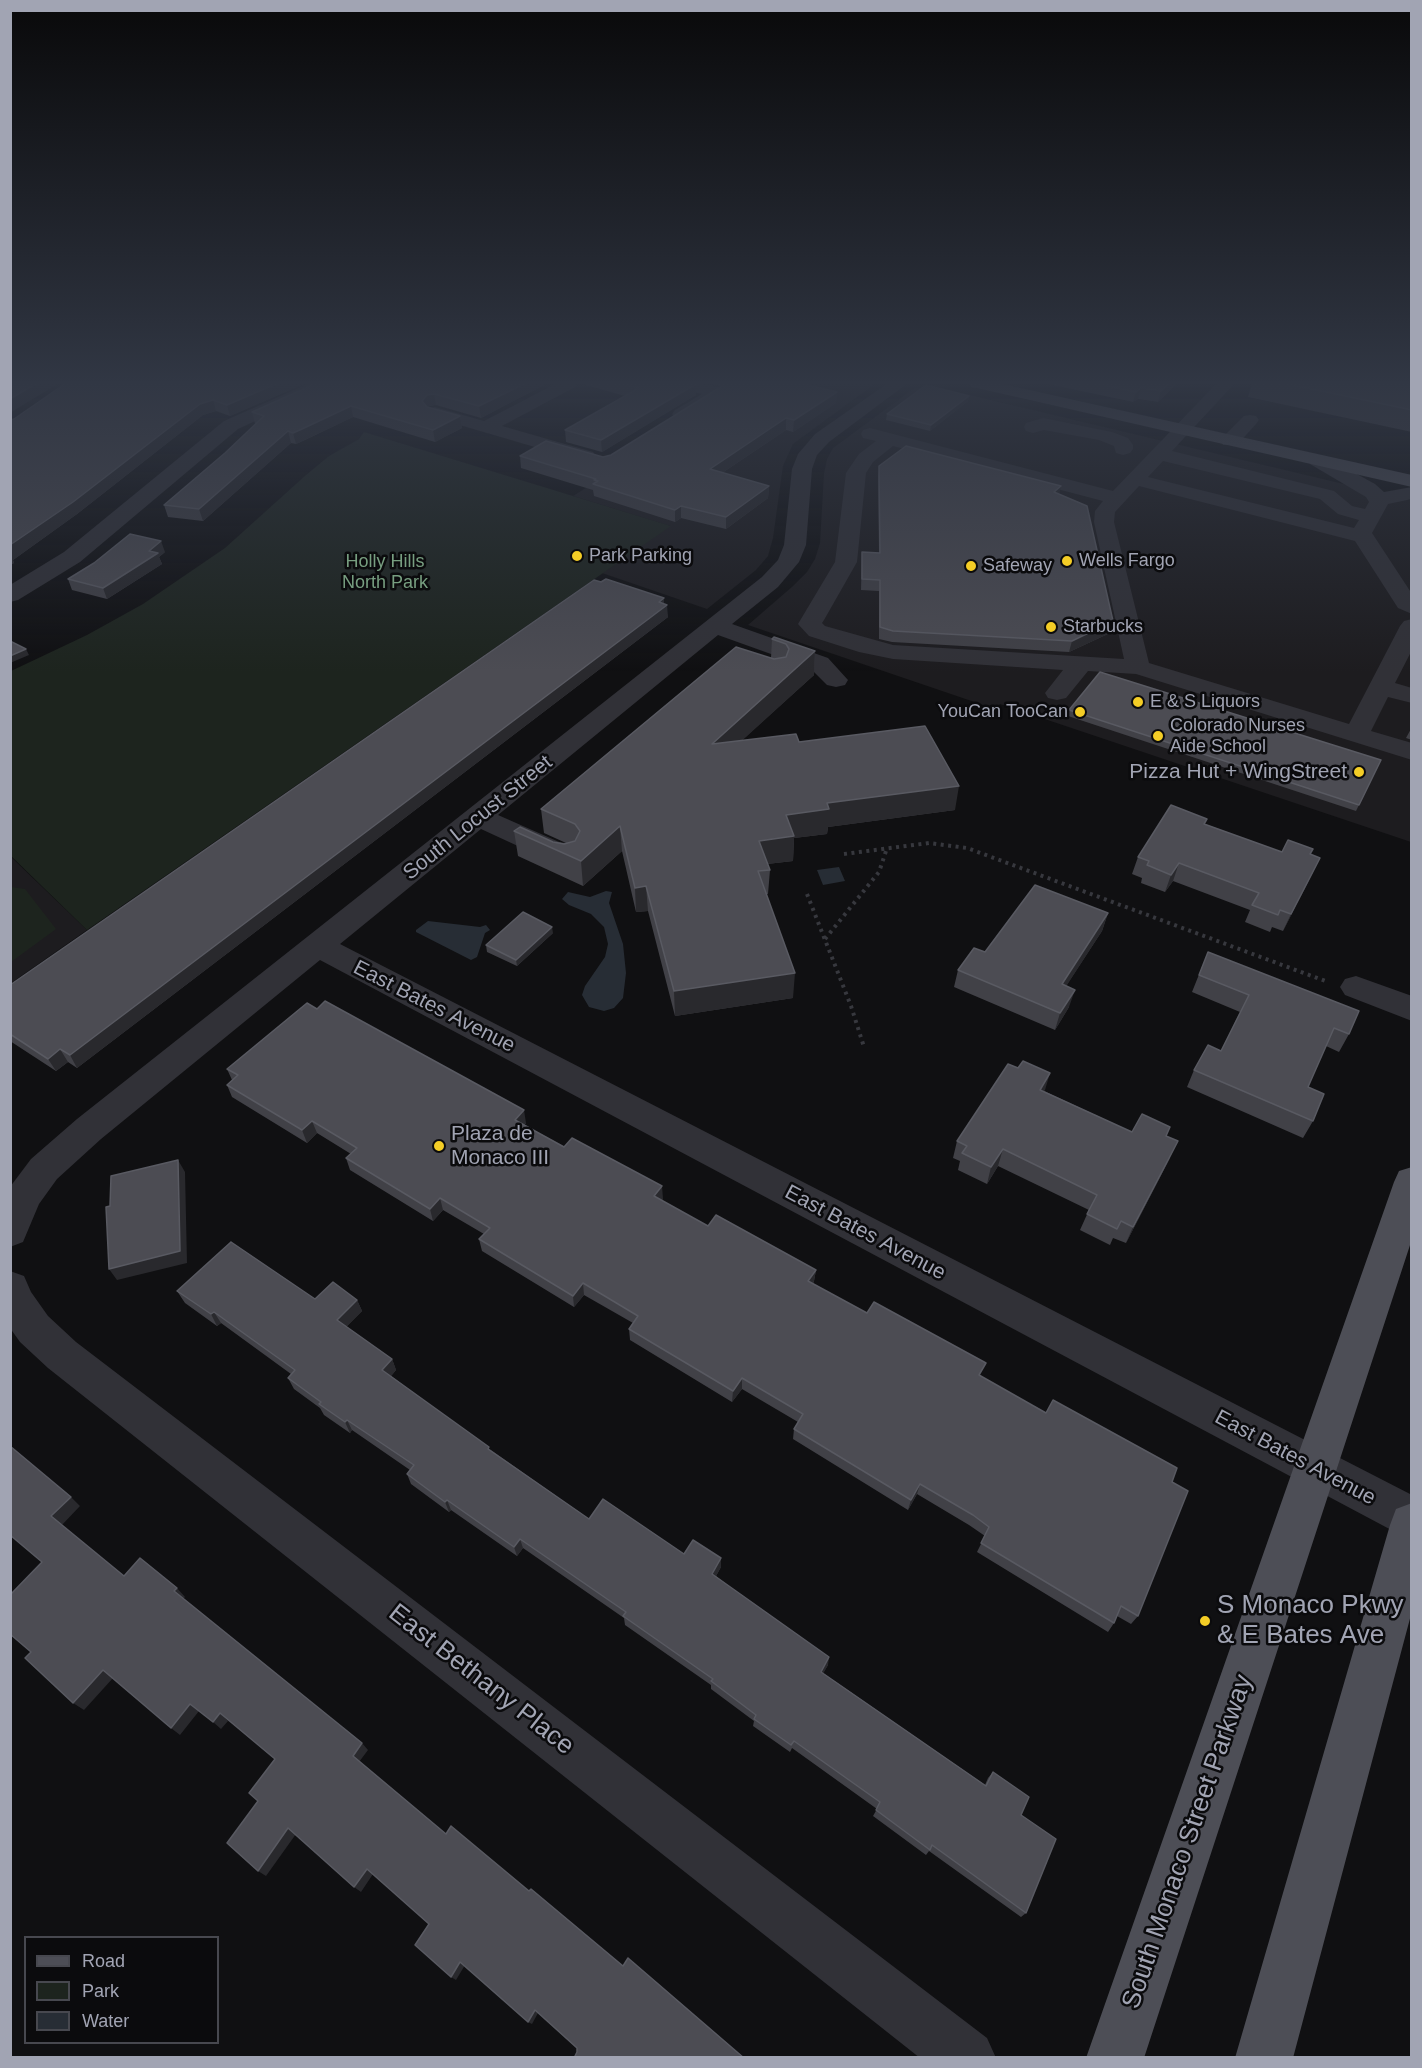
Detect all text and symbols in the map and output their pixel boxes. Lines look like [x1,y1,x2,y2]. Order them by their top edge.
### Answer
place label: Park Parking [589,545,692,567]
marker: Park Parking [570,549,584,563]
place label: Wells Fargo [1079,550,1175,572]
park label: Holly Hills North Park [342,551,428,594]
marker: Wells Fargo [1060,554,1074,568]
place label: Safeway [983,555,1052,577]
marker: Safeway [964,559,978,573]
place label: Starbucks [1063,616,1143,638]
marker: Starbucks [1044,620,1058,634]
place label: E & S Liquors [1150,691,1260,713]
marker: E & S Liquors [1131,695,1145,709]
place label: YouCan TooCan [938,701,1068,723]
marker: YouCan TooCan [1073,705,1087,719]
place label: Colorado Nurses Aide School [1170,715,1305,758]
marker: Colorado Nurses Aide School [1151,729,1165,743]
street label: South Locust Street [398,750,558,886]
place label: Pizza Hut + WingStreet [1129,759,1347,785]
marker: Pizza Hut + WingStreet [1352,765,1366,779]
street label: East Bates Avenue [349,955,519,1059]
place label: Plaza de Monaco III [451,1121,549,1171]
marker: Plaza de Monaco III [432,1139,446,1153]
street label: East Bates Avenue [780,1180,950,1286]
street label: East Bates Avenue [1210,1405,1380,1511]
place label: S Monaco Pkwy & E Bates Ave [1217,1590,1403,1652]
street label: East Bethany Place [382,1598,580,1762]
marker: S Monaco Pkwy & E Bates Ave [1198,1614,1212,1628]
street label: South Monaco Street Parkway [1116,1671,1260,2013]
legend [24,1936,219,2044]
text: Road [82,1951,125,1971]
text: Park [82,1981,119,2001]
text: Water [82,2011,129,2031]

